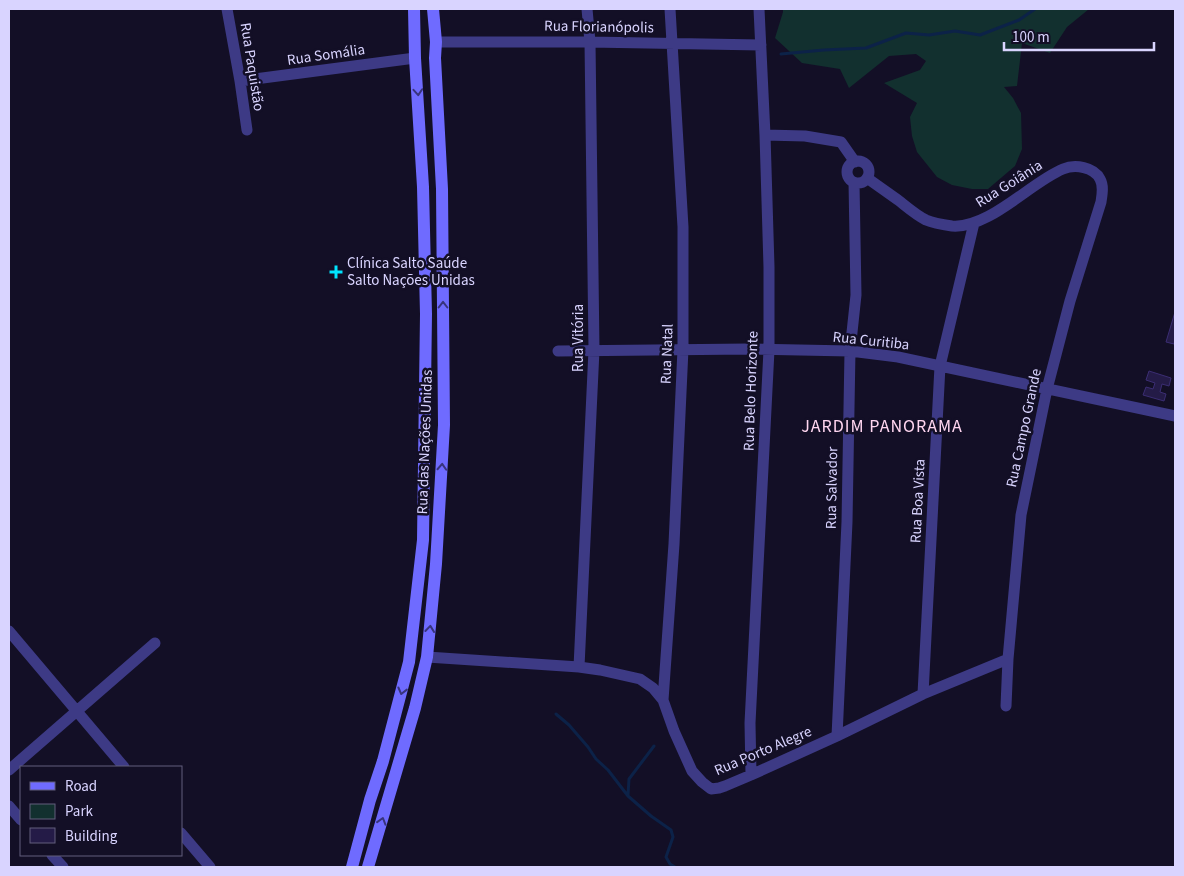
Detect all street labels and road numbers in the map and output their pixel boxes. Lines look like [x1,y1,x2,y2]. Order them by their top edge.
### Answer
street label: Rua Florianópolis [544,16,654,38]
street label: Rua Paquistão [235,21,269,113]
street label: Rua Somália [286,39,366,71]
street label: Rua Goiânia [971,155,1047,213]
street label: Rua Vitória [568,304,589,372]
street label: Rua Natal [655,323,679,385]
street label: Rua Curitiba [832,327,910,355]
street label: Rua Belo Horizonte [738,331,764,451]
street label: Rua Campo Grande [1001,367,1047,489]
street label: Rua das Nações Unidas [412,369,438,515]
street label: Rua Salvador [821,446,843,529]
street label: Rua Boa Vista [905,458,931,544]
street label: Rua Porto Alegre [711,721,815,781]

